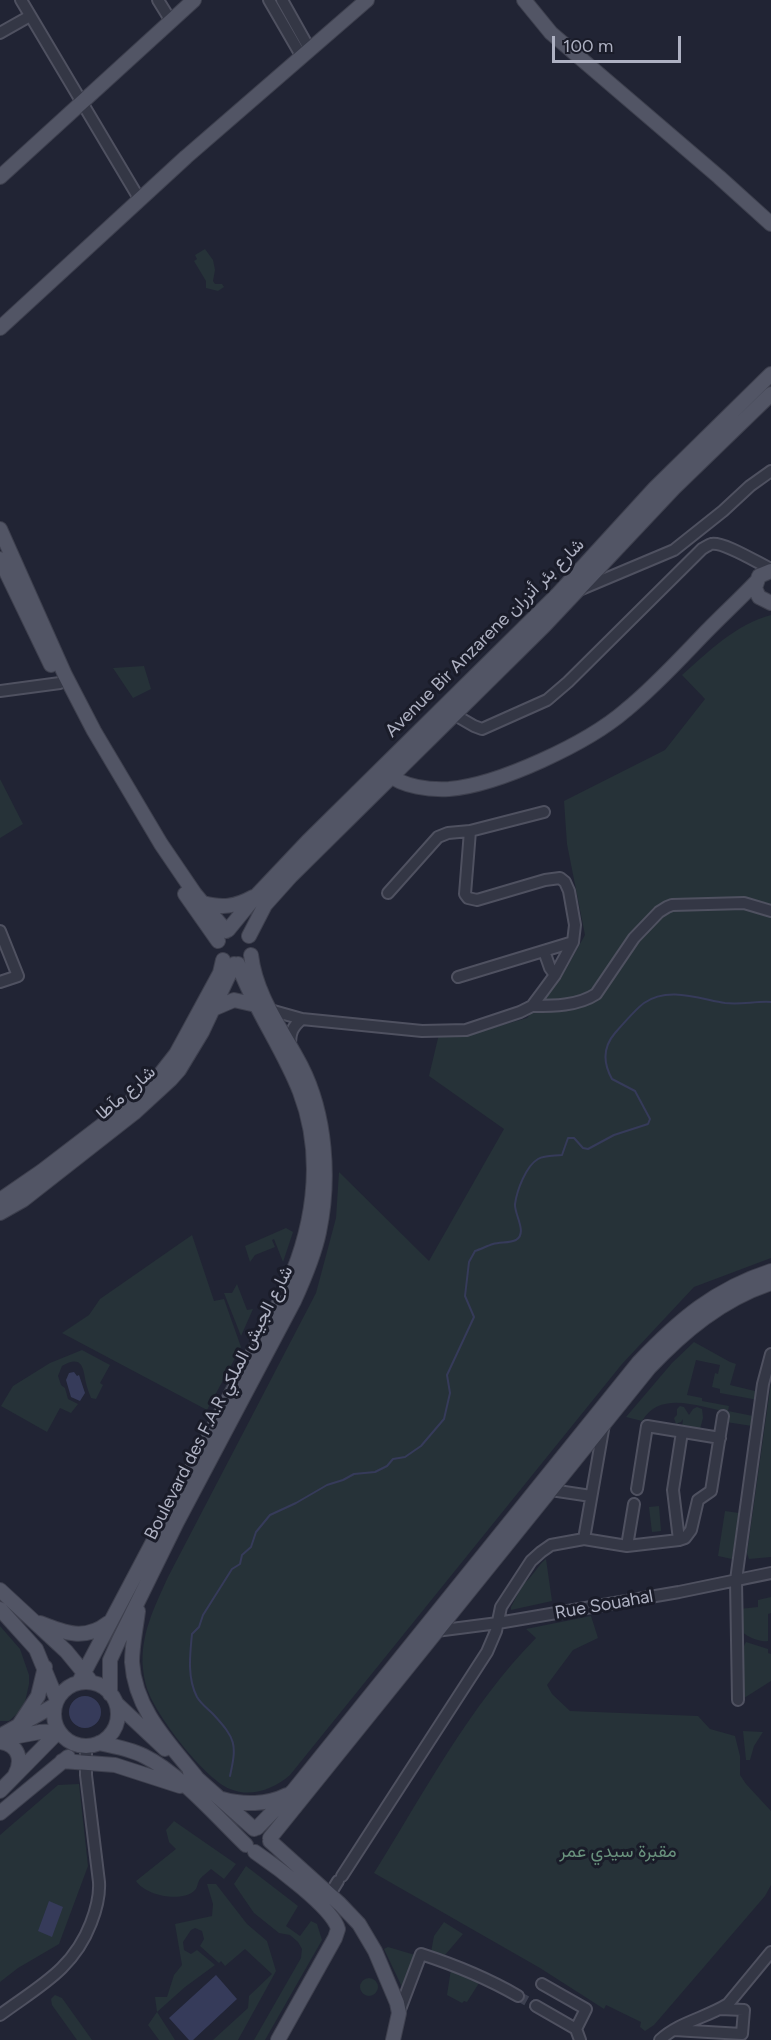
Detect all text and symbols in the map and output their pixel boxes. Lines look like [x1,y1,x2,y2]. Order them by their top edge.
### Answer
scale bar [555,24,684,62]
text: 100 m [563,35,613,57]
street label: Avenue Bir Anzarene شارع بئر أنزران [381,534,589,742]
street label: شارع مآطا [92,1061,160,1125]
street label: Boulevard des F.A.R شارع الجيش الملكي [140,1262,298,1544]
street label: Rue Souahal [553,1586,655,1624]
park label: مقبرة سيدي عمر [559,1841,677,1863]

